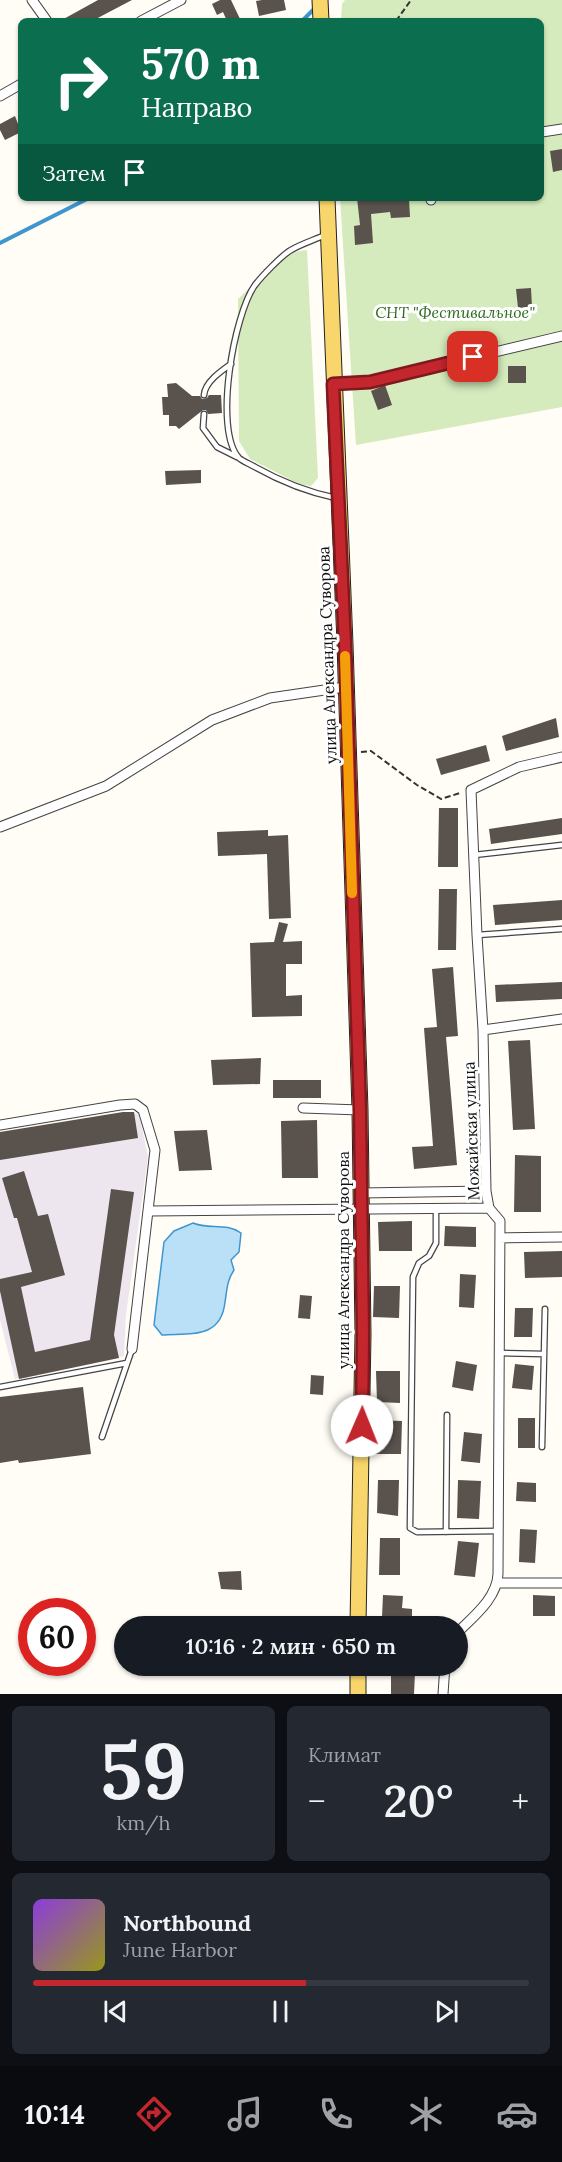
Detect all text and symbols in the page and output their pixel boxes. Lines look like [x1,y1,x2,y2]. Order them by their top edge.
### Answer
text: 570 m [141,37,260,91]
icon: right [42,42,120,120]
text: Направо [141,90,252,124]
icon: arrive [118,156,151,189]
text: Затем [42,159,106,187]
park label: СНТ "Фестивальное" [375,302,535,322]
pin [447,331,498,382]
icon: arrive [456,340,489,373]
street label: улица Александра Суворова [313,546,341,764]
street label: Можайская улица [459,1061,483,1201]
street label: улица Александра Суворова [333,1151,353,1369]
position arrow [330,1394,394,1458]
speed limit sign: 60 [18,1598,96,1676]
text: 10:16 · 2 мин · 650 m [186,1632,396,1660]
text: 59 [100,1721,187,1820]
text: Климат [308,1742,381,1767]
text: 20° [384,1772,453,1829]
text: − [308,1780,326,1822]
text: + [511,1780,529,1822]
text: km/h [116,1810,171,1835]
text: Northbound [123,1909,251,1937]
text: June Harbor [123,1937,237,1962]
icon: previous [99,1995,132,2028]
icon: pause [264,1995,297,2028]
icon: next [430,1995,463,2028]
icon: directions [133,2093,175,2135]
icon: music [224,2093,266,2135]
icon: phone [315,2093,357,2135]
icon: climate [405,2093,447,2135]
icon: car [496,2093,538,2135]
text: 10:14 [24,2097,85,2131]

